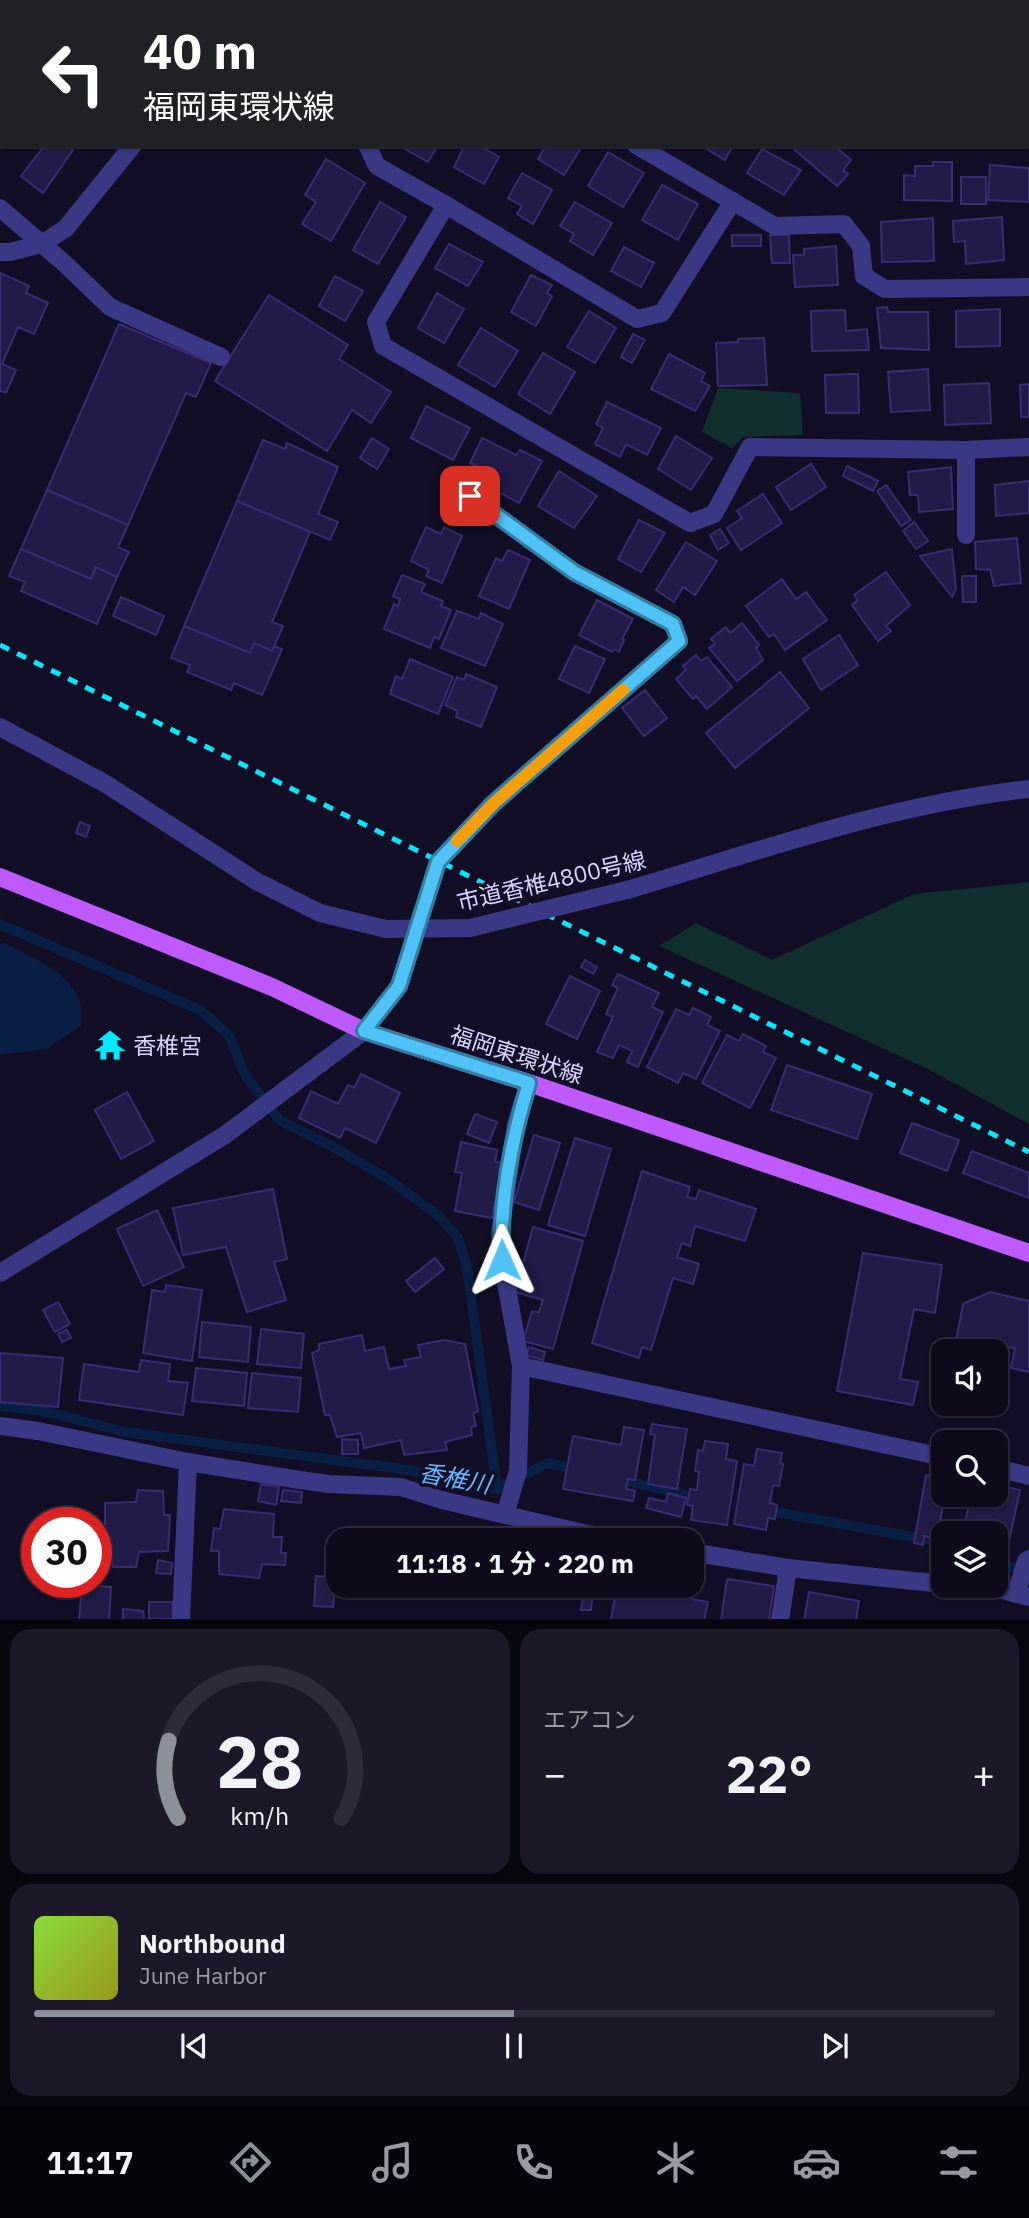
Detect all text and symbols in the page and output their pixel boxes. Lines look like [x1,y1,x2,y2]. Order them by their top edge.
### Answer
text: 40 m [143,19,257,82]
icon: left [28,28,119,119]
text: 福岡東環状線 [143,85,335,127]
pin [440,466,500,526]
icon: arrive [451,477,489,515]
street label: 市道香椎4800号線 [454,844,648,916]
street label: 福岡東環状線 [447,1018,587,1090]
temple icon: 香椎宮 [93,1028,127,1062]
place label: 香椎宮 [133,1030,202,1060]
position arrow [465,1223,539,1297]
map controls [931,1339,1008,1598]
button: sound [931,1339,1008,1416]
button: search [931,1430,1008,1507]
water label: 香椎川 [417,1456,496,1501]
speed limit sign: 30 [21,1507,112,1598]
button: layers [931,1521,1008,1598]
text: 11:18 · 1 分 · 220 m [396,1546,634,1580]
text: エアコン [544,1704,636,1734]
text: 28 [216,1713,303,1808]
text: 22° [726,1740,813,1807]
text: − [544,1749,566,1798]
text: + [972,1749,995,1798]
text: km/h [230,1798,289,1831]
text: Northbound [139,1926,286,1960]
text: June Harbor [139,1960,267,1990]
icon: previous [175,2027,213,2065]
icon: pause [495,2027,533,2065]
icon: next [816,2027,854,2065]
icon: directions [226,2138,275,2187]
icon: music [368,2138,417,2187]
icon: phone [509,2138,558,2187]
icon: climate [651,2138,700,2187]
icon: car [792,2138,841,2187]
icon: filters [934,2138,983,2187]
text: 11:17 [46,2141,134,2183]

